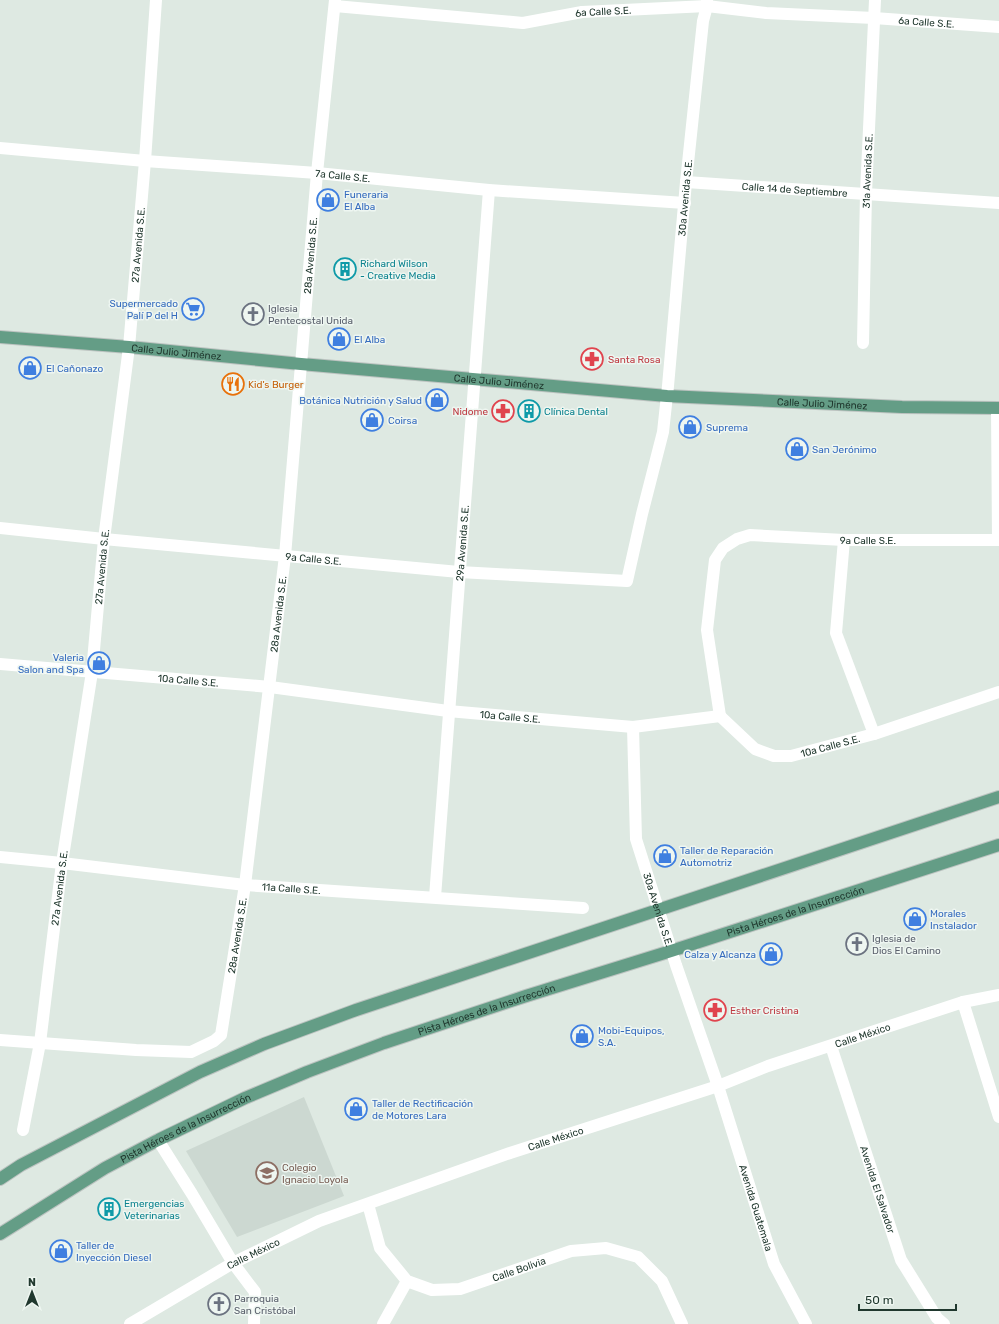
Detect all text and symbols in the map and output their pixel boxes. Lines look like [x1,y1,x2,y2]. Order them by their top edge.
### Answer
street label: 6a Calle S.E. [574,5,632,20]
street label: 6a Calle S.E. [898,15,955,31]
street label: 31a Avenida S.E. [861,133,876,209]
street label: 30a Avenida S.E. [676,159,695,237]
street label: 7a Calle S.E. [315,168,371,185]
street label: Calle 14 de Septiembre [741,181,848,200]
shop icon: Funeraria El Alba [315,187,341,213]
place label: Funeraria El Alba [344,189,388,213]
street label: 27a Avenida S.E. [130,207,148,283]
street label: 28a Avenida S.E. [302,217,320,294]
building icon: Richard Wilson - Creative Media [332,256,358,282]
place label: Richard Wilson - Creative Media [360,258,436,282]
supermarket icon: Supermercado Palí P del H [180,296,206,322]
place label: Supermercado Palí P del H [109,298,178,322]
church icon: Iglesia Pentecostal Unida [240,301,266,327]
place label: Iglesia Pentecostal Unida [268,303,353,327]
shop icon: El Alba [326,326,352,352]
place label: El Alba [354,334,385,346]
street label: Calle Julio Jiménez [131,342,222,363]
pharmacy icon: Santa Rosa [579,346,605,372]
place label: Santa Rosa [608,354,660,366]
shop icon: El Cañonazo [17,355,43,381]
place label: El Cañonazo [46,363,104,375]
restaurant icon: Kid's Burger [220,371,246,397]
street label: Calle Julio Jiménez [453,372,545,392]
place label: Kid's Burger [248,379,304,391]
shop icon: Botánica Nutrición y Salud [424,387,450,413]
place label: Botánica Nutrición y Salud [299,395,422,407]
street label: Calle Julio Jiménez [777,396,868,412]
pharmacy icon: Nidome [490,398,516,424]
building icon: Clínica Dental [516,398,542,424]
place label: Nidome [452,406,488,418]
place label: Clínica Dental [544,406,608,418]
shop icon: Coirsa [359,407,385,433]
shop icon: Suprema [677,414,703,440]
place label: Coirsa [388,415,417,427]
place label: Suprema [706,422,748,434]
shop icon: San Jerónimo [784,436,810,462]
place label: San Jerónimo [812,444,877,456]
street label: 29a Avenida S.E. [454,504,472,582]
street label: 27a Avenida S.E. [93,528,112,605]
street label: 9a Calle S.E. [839,535,896,547]
street label: 9a Calle S.E. [285,551,342,568]
street label: 28a Avenida S.E. [268,575,290,653]
shop icon: Valeria Salon and Spa [86,650,112,676]
place label: Valeria Salon and Spa [18,652,84,676]
street label: 10a Calle S.E. [157,672,219,690]
street label: 10a Calle S.E. [479,709,541,726]
street label: 10a Calle S.E. [800,733,862,760]
shop icon: Taller de Reparación Automotriz [652,843,678,869]
place label: Taller de Reparación Automotriz [680,845,773,869]
street label: 27a Avenida S.E. [49,849,71,926]
street label: 30a Avenida S.E. [640,871,675,948]
street label: 11a Calle S.E. [261,881,321,897]
street label: Pista Héroes de la Insurrección [725,884,866,940]
street label: 28a Avenida S.E. [226,897,250,975]
shop icon: Morales Instalador [902,906,928,932]
place label: Morales Instalador [930,908,977,932]
church icon: Iglesia de Dios El Camino [844,931,870,957]
place label: Iglesia de Dios El Camino [872,933,941,957]
shop icon: Calza y Alcanza [758,941,784,967]
place label: Calza y Alcanza [684,949,756,961]
street label: Pista Héroes de la Insurrección [417,982,557,1038]
pharmacy icon: Esther Cristina [702,997,728,1023]
place label: Esther Cristina [730,1005,799,1017]
street label: Calle México [834,1021,892,1051]
shop icon: Mobi-Equipos, S.A. [569,1023,595,1049]
place label: Mobi-Equipos, S.A. [598,1025,665,1049]
street label: Pista Héroes de la Insurrección [119,1091,253,1166]
shop icon: Taller de Rectificación de Motores Lara [343,1096,369,1122]
place label: Taller de Rectificación de Motores Lara [372,1098,473,1122]
street label: Calle México [527,1125,585,1154]
street label: Avenida El Salvador [857,1145,897,1235]
school or university icon: Colegio Ignacio Loyola [254,1160,280,1186]
place label: Colegio Ignacio Loyola [282,1162,349,1186]
street label: Avenida Guatemala [736,1163,775,1253]
building icon: Emergencias Veterinarias [96,1196,122,1222]
place label: Emergencias Veterinarias [124,1198,184,1222]
street label: Calle México [225,1236,282,1272]
shop icon: Taller de Inyección Diesel [48,1238,74,1264]
place label: Taller de Inyección Diesel [76,1240,151,1264]
street label: Calle Bolivia [491,1255,548,1285]
north arrow [12,1272,52,1312]
text: N [28,1276,36,1289]
scale bar [859,1286,956,1312]
church icon: Parroquia San Cristóbal [206,1291,232,1317]
place label: Parroquia San Cristóbal [234,1293,296,1317]
text: 50 m [865,1293,893,1307]

